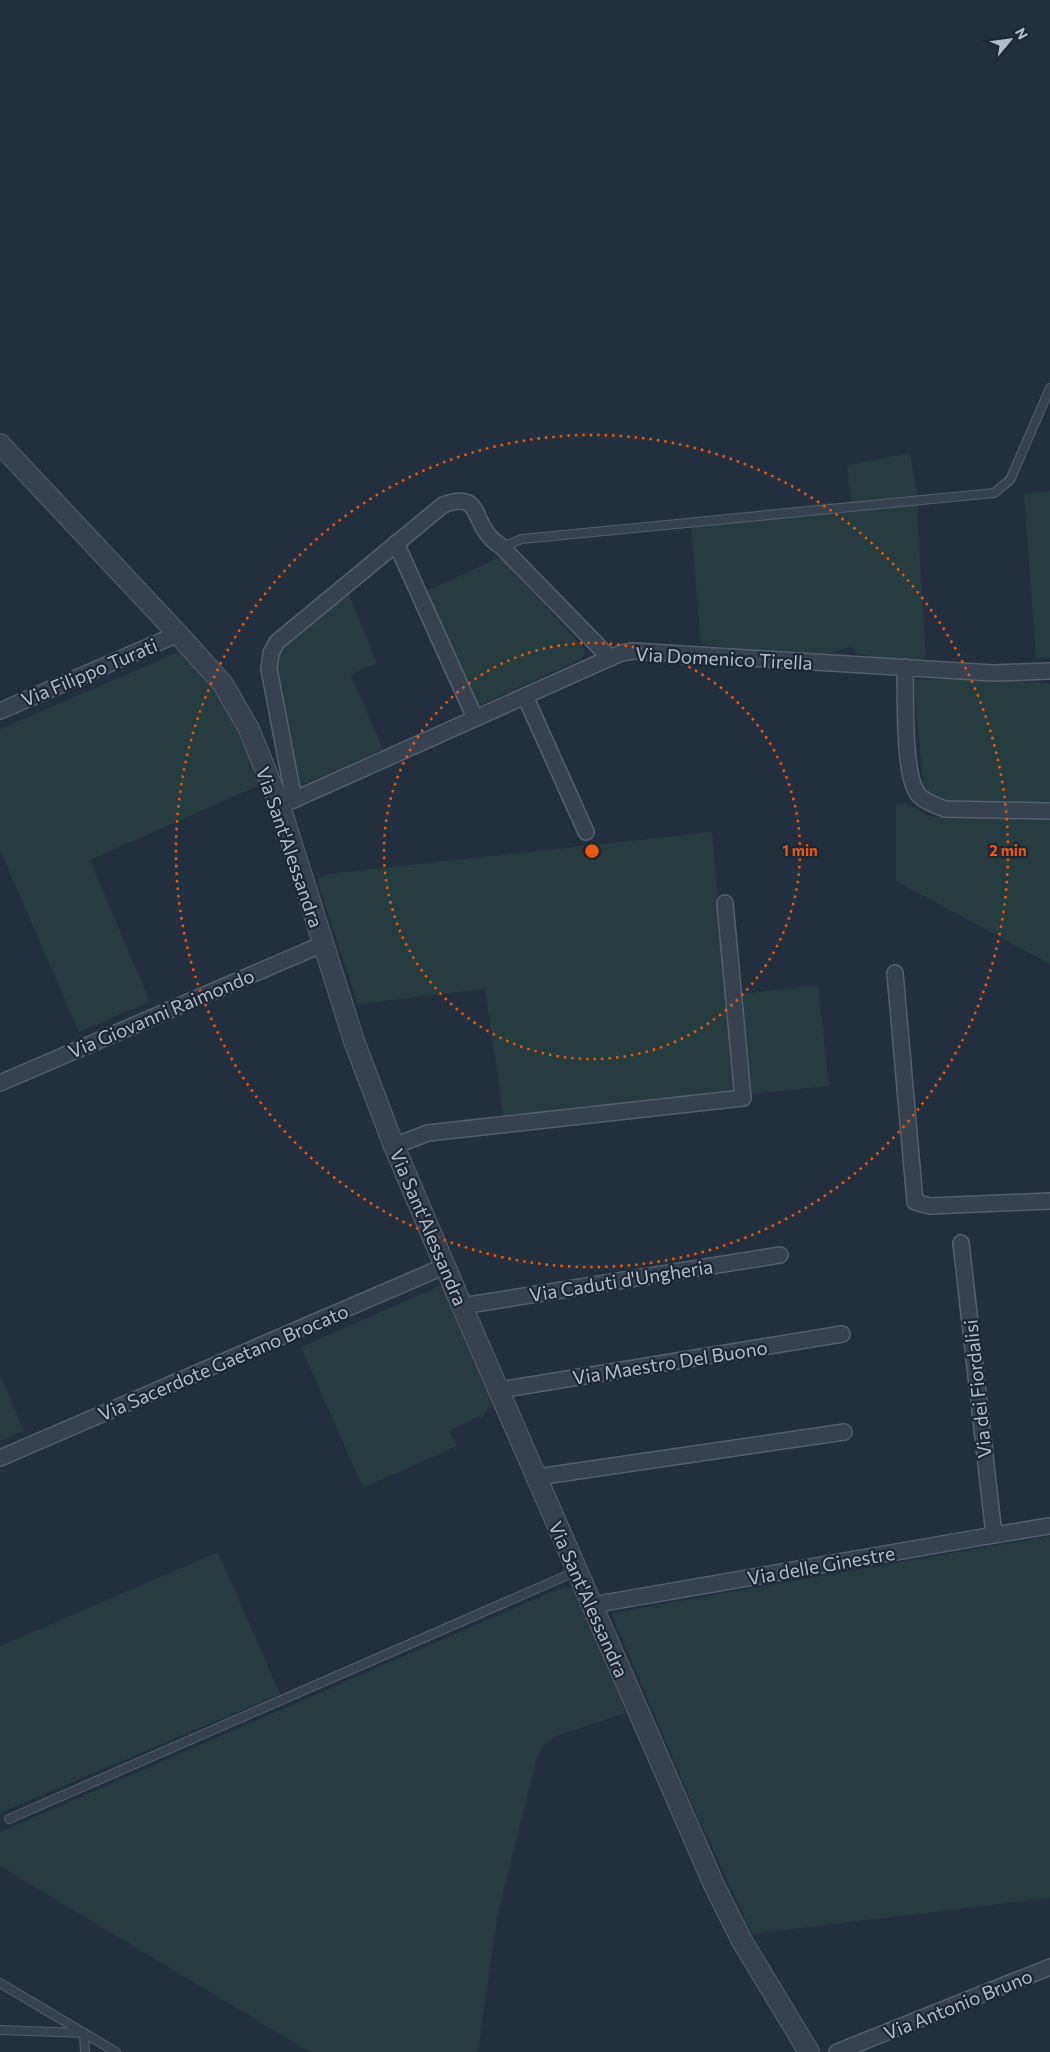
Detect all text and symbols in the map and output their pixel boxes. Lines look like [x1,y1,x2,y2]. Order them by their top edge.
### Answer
north arrow [985,15,1035,65]
text: N [1012,25,1032,42]
street label: Via Filippo Turati [17,633,161,711]
street label: Via Domenico Tirella [635,642,813,674]
street label: Via Sant'Alessandra [252,764,328,930]
text: 1 min [782,841,818,859]
text: 2 min [989,841,1027,859]
centre of rings [583,842,601,860]
street label: Via Giovanni Raimondo [65,963,257,1063]
street label: Via Sant'Alessandra [386,1145,472,1309]
street label: Via Caduti d'Ungheria [528,1254,714,1306]
street label: Via Sacerdote Gaetano Brocato [95,1299,351,1425]
street label: Via dei Fiordalisi [958,1318,996,1460]
street label: Via Maestro Del Buono [571,1335,769,1389]
street label: Via Sant'Alessandra [544,1517,634,1681]
street label: Via delle Ginestre [746,1541,896,1589]
street label: Via Antonio Bruno [880,1964,1036,2044]

